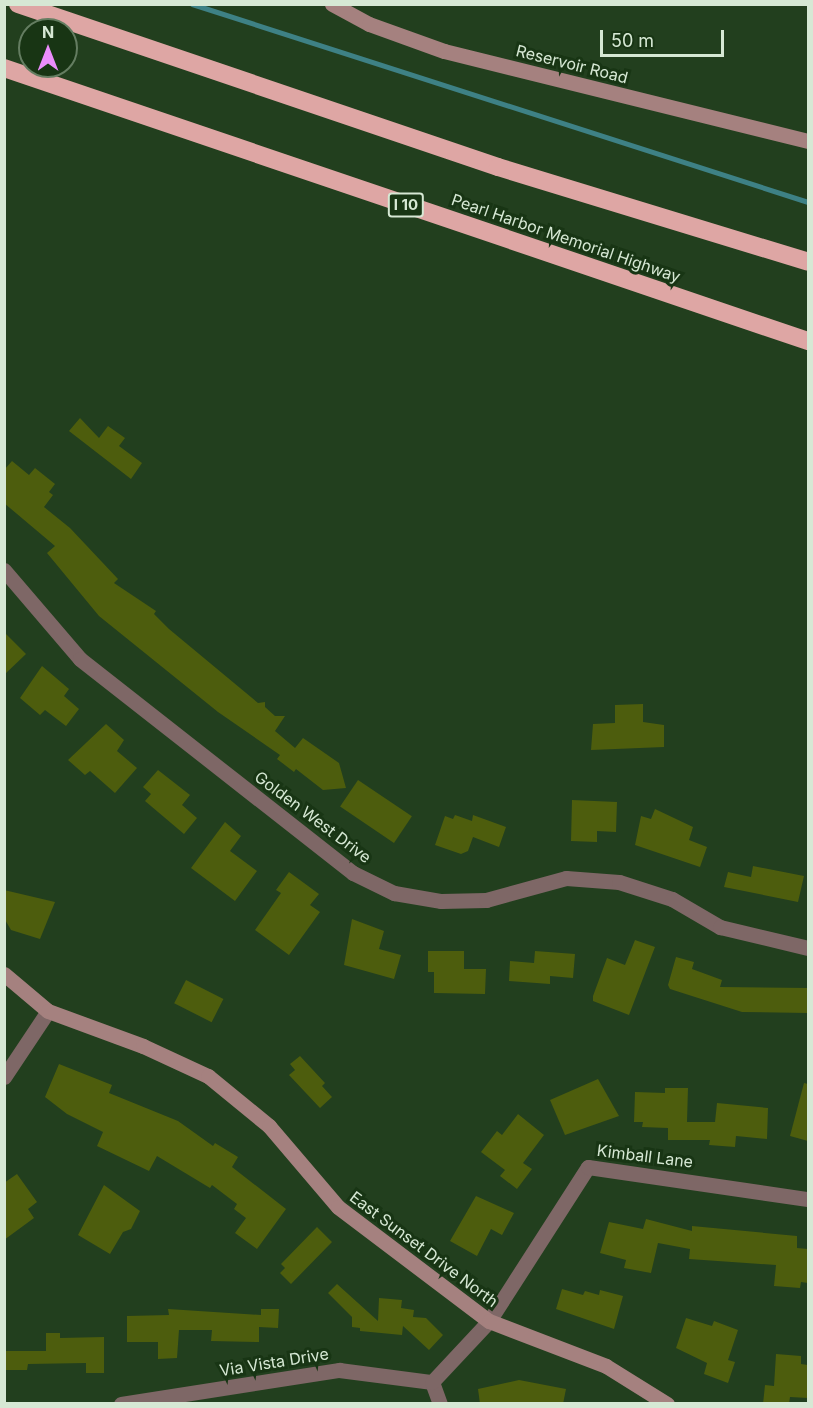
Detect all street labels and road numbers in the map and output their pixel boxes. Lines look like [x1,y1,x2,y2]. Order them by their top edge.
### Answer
street label: Reservoir Road [514,41,630,87]
street label: Pearl Harbor Memorial Highway [449,190,683,286]
road number: I 10 [386,193,426,217]
street label: Golden West Drive [251,767,375,867]
street label: Kimball Lane [596,1141,694,1171]
street label: East Sunset Drive North [346,1187,502,1311]
street label: Via Vista Drive [218,1344,330,1380]

